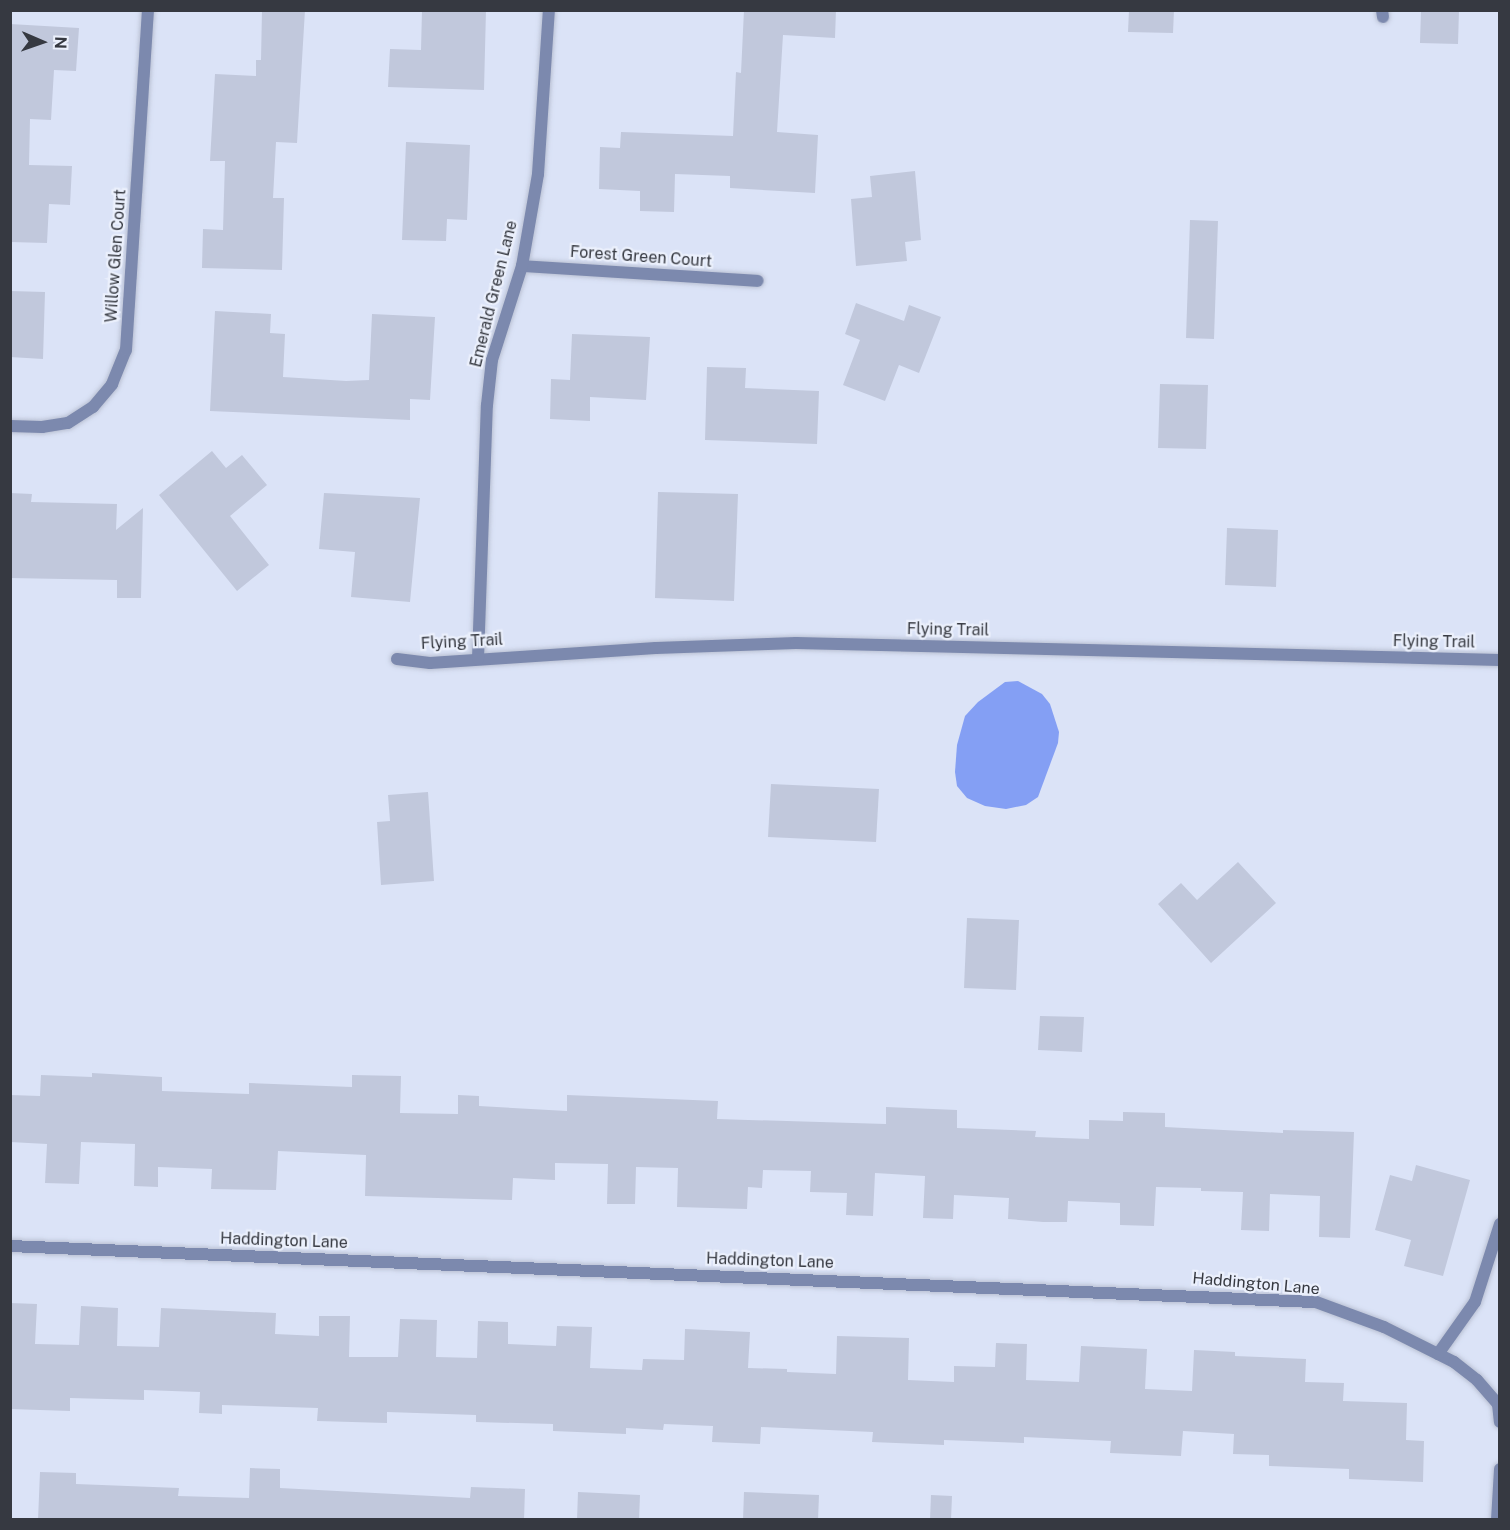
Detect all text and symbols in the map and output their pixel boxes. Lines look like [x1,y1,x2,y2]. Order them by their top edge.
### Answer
north arrow [12,12,72,72]
text: N [51,36,70,49]
street label: Willow Glen Court [102,189,130,323]
street label: Emerald Green Lane [466,219,522,369]
street label: Forest Green Court [569,242,713,272]
street label: Flying Trail [907,620,989,640]
street label: Flying Trail [420,630,504,654]
street label: Flying Trail [1393,632,1475,652]
street label: Haddington Lane [220,1229,348,1253]
street label: Haddington Lane [706,1249,834,1273]
street label: Haddington Lane [1191,1269,1321,1299]

